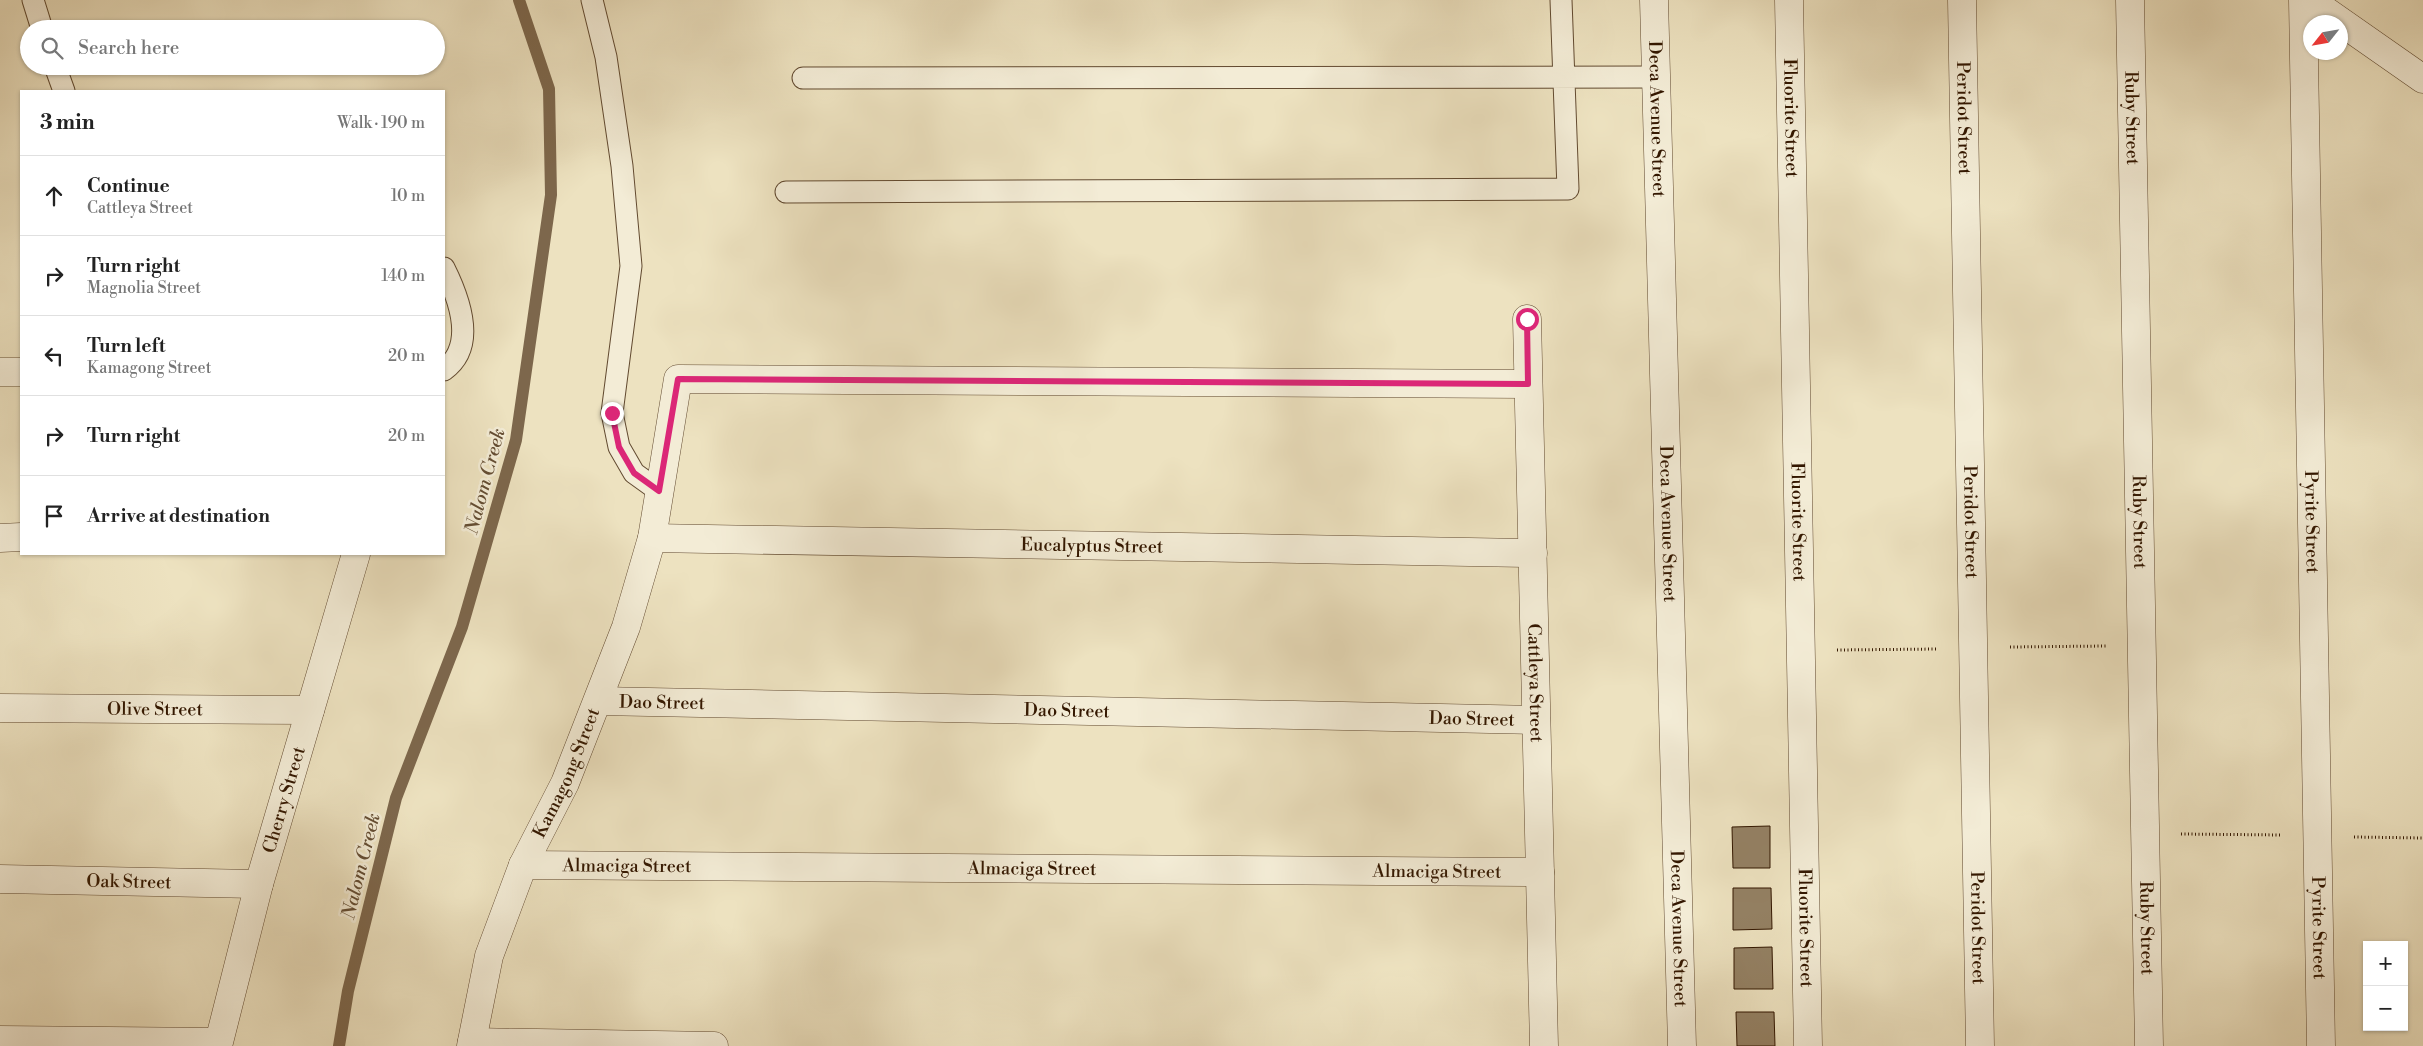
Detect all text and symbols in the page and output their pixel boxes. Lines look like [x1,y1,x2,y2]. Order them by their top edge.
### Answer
north arrow [2303,15,2348,60]
search box [20,20,445,75]
icon: search [38,34,66,62]
text: Search here [78,36,179,60]
street label: Deca Avenue Street [1643,40,1670,198]
street label: Fluorite Street [1778,58,1803,179]
street label: Peridot Street [1951,61,1976,176]
street label: Ruby Street [2119,71,2144,166]
text: 3 min [40,110,95,136]
text: Walk · 190 m [337,113,425,133]
text: Continue [87,174,170,198]
icon: ahead [40,182,68,210]
text: 10 m [391,186,425,206]
text: Cattleya Street [87,198,193,218]
text: Turn right [87,254,180,278]
icon: right [40,262,68,290]
text: 140 m [381,266,425,286]
text: Magnolia Street [87,278,201,298]
route start [1516,308,1539,331]
text: Turn left [87,334,166,358]
icon: left [40,342,68,370]
text: 20 m [388,346,425,366]
text: Kamagong Street [87,358,211,378]
route end [601,402,624,425]
icon: right [40,422,68,450]
text: Turn right [87,424,180,448]
text: 20 m [388,426,425,446]
water label: Nalom Creek [459,426,511,538]
street label: Deca Avenue Street [1654,445,1681,603]
street label: Fluorite Street [1785,462,1811,582]
street label: Peridot Street [1958,465,1983,580]
street label: Pyrite Street [2299,470,2324,574]
street label: Ruby Street [2127,475,2151,570]
icon: arrive [40,502,68,530]
text: Arrive at destination [87,504,270,528]
street label: Eucalyptus Street [1020,533,1164,559]
street label: Cattleya Street [1522,623,1548,743]
street label: Dao Street [619,690,706,715]
street label: Olive Street [107,698,204,721]
street label: Dao Street [1024,699,1111,723]
street label: Kamagong Street [528,704,606,842]
street label: Dao Street [1429,707,1516,732]
street label: Cherry Street [258,743,311,856]
water label: Nalom Creek [336,811,386,923]
street label: Deca Avenue Street [1665,850,1692,1008]
street label: Almaciga Street [562,854,692,878]
street label: Almaciga Street [967,857,1097,881]
street label: Almaciga Street [1372,860,1502,884]
street label: Fluorite Street [1793,868,1818,988]
street label: Oak Street [86,870,172,894]
street label: Peridot Street [1965,871,1990,985]
street label: Pyrite Street [2306,876,2331,980]
street label: Ruby Street [2134,881,2159,976]
map controls [2363,941,2408,1031]
button: + [2363,941,2408,986]
button: − [2363,986,2408,1031]

